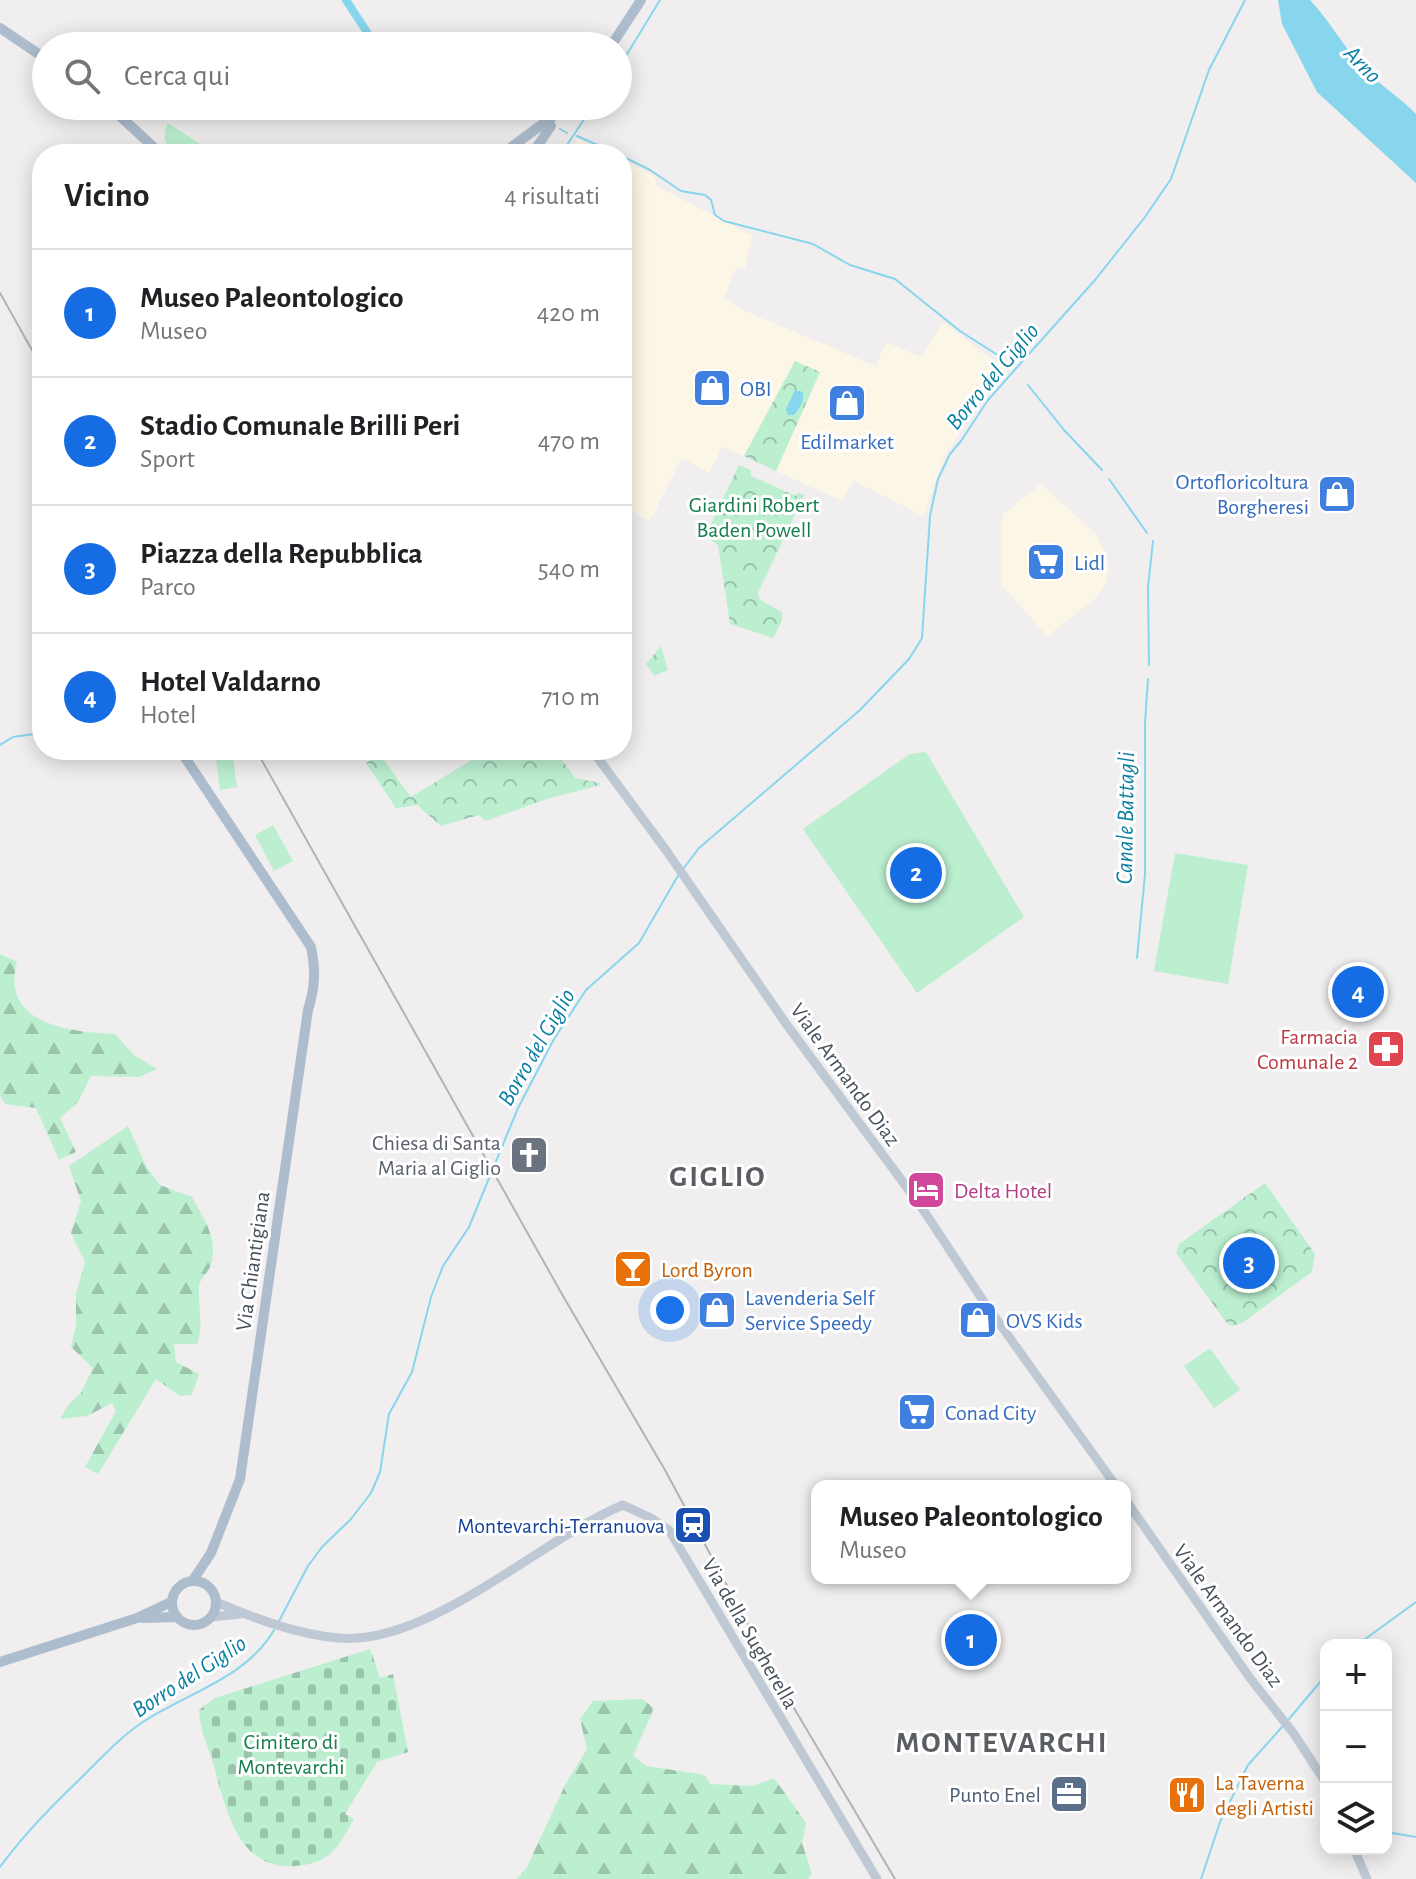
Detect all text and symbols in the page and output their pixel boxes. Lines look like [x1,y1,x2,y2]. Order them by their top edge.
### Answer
search box [32,32,632,120]
water label: Arno [1338,41,1386,88]
icon: search [60,54,104,98]
text: Cerca qui [124,61,230,91]
text: Vicino [64,179,150,213]
text: 4 risultati [504,183,600,209]
text: Museo Paleontologico [140,283,404,313]
text: 1 [85,300,95,326]
text: 420 m [537,300,600,326]
text: Museo [140,318,208,344]
water label: Borro del Giglio [942,319,1044,434]
shop icon: OBI [691,367,733,409]
place label: OBI [740,378,772,400]
shop icon: Edilmarket [826,382,868,424]
text: Stadio Comunale Brilli Peri [140,411,460,441]
text: 2 [84,428,96,454]
text: 470 m [538,428,600,454]
place label: Edilmarket [800,431,894,453]
text: Sport [140,446,195,472]
place label: Ortofloricoltura Borgheresi [1176,471,1309,518]
shop icon: Ortofloricoltura Borgheresi [1316,473,1358,515]
park label: Giardini Robert Baden Powell [689,494,819,541]
text: Piazza della Repubblica [140,539,423,569]
supermarket icon: Lidl [1025,541,1067,583]
place label: Lidl [1074,552,1105,574]
text: 3 [84,556,96,582]
text: 540 m [538,556,600,582]
text: Parco [140,574,196,600]
text: Hotel Valdarno [140,667,321,697]
text: 4 [83,684,97,710]
text: 710 m [541,684,600,710]
text: Hotel [140,702,196,728]
water label: Canale Battagli [1113,751,1139,885]
pin: 2 [890,843,942,903]
pin: 4 [1332,962,1384,1022]
water label: Borro del Giglio [494,985,580,1110]
street label: Viale Armando Diaz [786,999,904,1150]
place label: Farmacia Comunale 2 [1257,1026,1358,1073]
pharmacy icon: Farmacia Comunale 2 [1365,1028,1407,1070]
place label: Chiesa di Santa Maria al Giglio [372,1132,501,1179]
church icon: Chiesa di Santa Maria al Giglio [508,1134,550,1176]
district label: GIGLIO [669,1162,767,1192]
hotel icon: Delta Hotel [905,1169,947,1211]
place label: Delta Hotel [954,1180,1052,1202]
street label: Via Chiantigiana [232,1190,274,1332]
pin: 3 [1223,1233,1275,1293]
bar icon: Lord Byron [612,1248,654,1290]
place label: Lord Byron [661,1259,753,1281]
place label: Lavenderia Self Service Speedy [745,1287,876,1334]
shop icon: Lavenderia Self Service Speedy [696,1289,738,1331]
your location [650,1290,690,1330]
shop icon: OVS Kids [957,1299,999,1341]
place label: OVS Kids [1006,1310,1083,1332]
supermarket icon: Conad City [896,1391,938,1433]
place label: Conad City [945,1402,1037,1424]
popup [811,1480,1131,1584]
text: Museo Paleontologico [839,1502,1103,1532]
station icon: Montevarchi-Terranuova [672,1504,714,1546]
place label: Montevarchi-Terranuova [457,1515,665,1537]
text: Museo [839,1537,907,1563]
street label: Viale Armando Diaz [1169,1540,1287,1691]
street label: Via della Sugherella [698,1554,802,1713]
pin: 1 [945,1610,997,1670]
water label: Borro del Giglio [128,1631,251,1722]
map controls [1320,1639,1392,1855]
button: + [1320,1639,1392,1711]
button: − [1320,1711,1392,1783]
district label: MONTEVARCHI [895,1728,1109,1758]
park label: Cimitero di Montevarchi [238,1731,344,1778]
place label: La Taverna degli Artisti [1215,1772,1314,1819]
office icon: Punto Enel [1048,1773,1090,1815]
restaurant icon: La Taverna degli Artisti [1166,1774,1208,1816]
button: layers [1320,1783,1392,1855]
place label: Punto Enel [949,1784,1041,1806]

